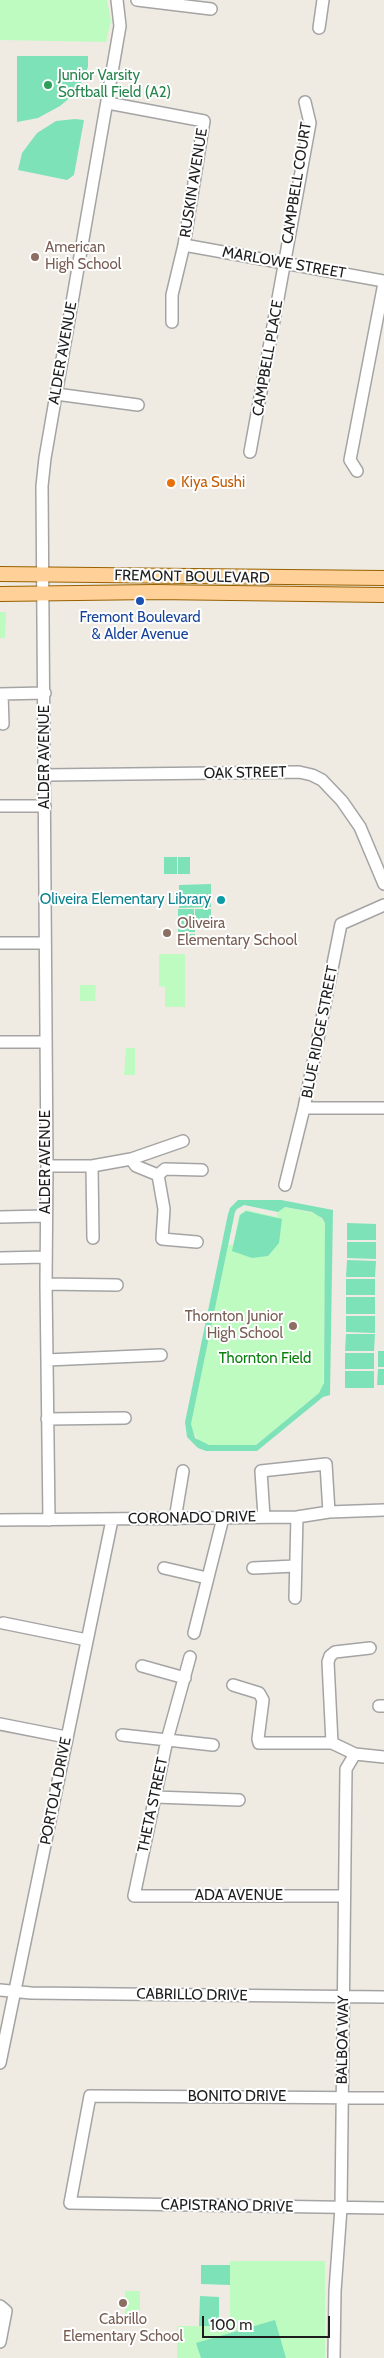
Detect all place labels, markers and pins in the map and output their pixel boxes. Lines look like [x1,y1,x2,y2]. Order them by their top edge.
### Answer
place label: Junior Varsity Softball Field (A2) [58,67,171,102]
marker: Junior Varsity Softball Field (A2) [42,79,54,91]
place label: American High School [45,239,121,274]
marker: American High School [29,251,41,263]
place label: Kiya Sushi [181,474,245,492]
marker: Kiya Sushi [165,477,177,489]
marker: Fremont Boulevard & Alder Avenue [134,595,146,607]
place label: Fremont Boulevard & Alder Avenue [79,609,201,644]
place label: Oliveira Elementary Library [40,891,211,909]
marker: Oliveira Elementary Library [215,894,227,906]
place label: Oliveira Elementary School [177,915,297,950]
marker: Oliveira Elementary School [161,927,173,939]
place label: Thornton Junior High School [185,1308,283,1343]
marker: Thornton Junior High School [287,1320,299,1332]
marker: Cabrillo Elementary School [117,2297,129,2309]
place label: Cabrillo Elementary School [63,2311,183,2346]

